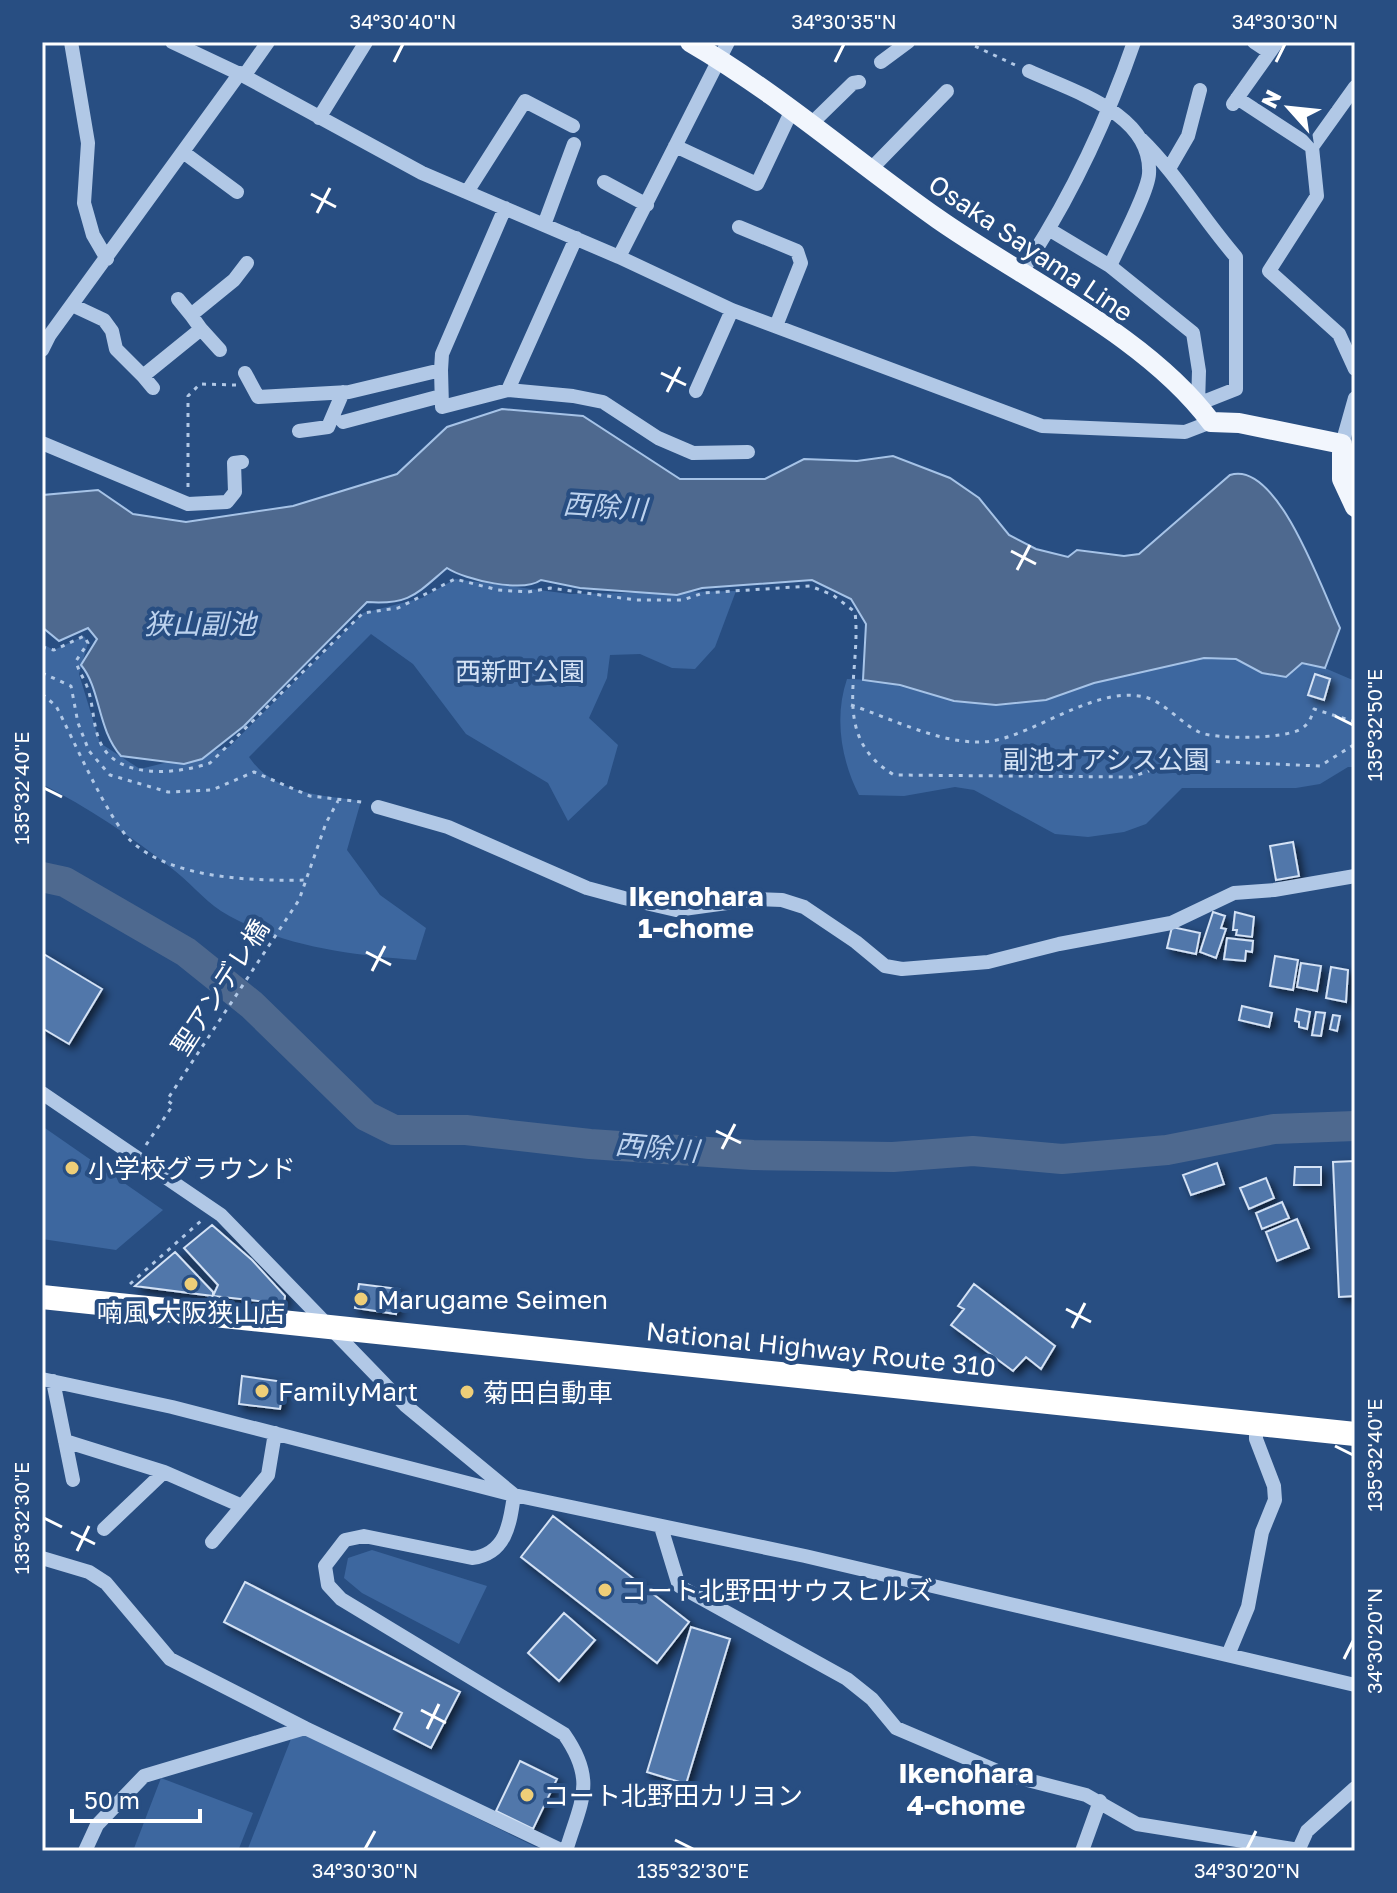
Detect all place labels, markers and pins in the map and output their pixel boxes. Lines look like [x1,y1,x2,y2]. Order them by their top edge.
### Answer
place label: 小学校グラウンド [88,1153,296,1184]
marker: 小学校グラウンド [63,1159,81,1177]
marker: 喃風 大阪狭山店 [182,1275,200,1293]
place label: Marugame Seimen [377,1284,608,1315]
marker: Marugame Seimen [352,1290,370,1308]
place label: 喃風 大阪狭山店 [97,1297,285,1328]
place label: FamilyMart [278,1376,418,1407]
place label: 菊田自動車 [483,1377,613,1408]
marker: FamilyMart [253,1382,271,1400]
marker: 菊田自動車 [458,1383,476,1401]
place label: コート北野田サウスヒルズ [621,1575,933,1606]
marker: コート北野田サウスヒルズ [596,1581,614,1599]
place label: コート北野田カリヨン [543,1780,803,1811]
marker: コート北野田カリヨン [518,1786,536,1804]

